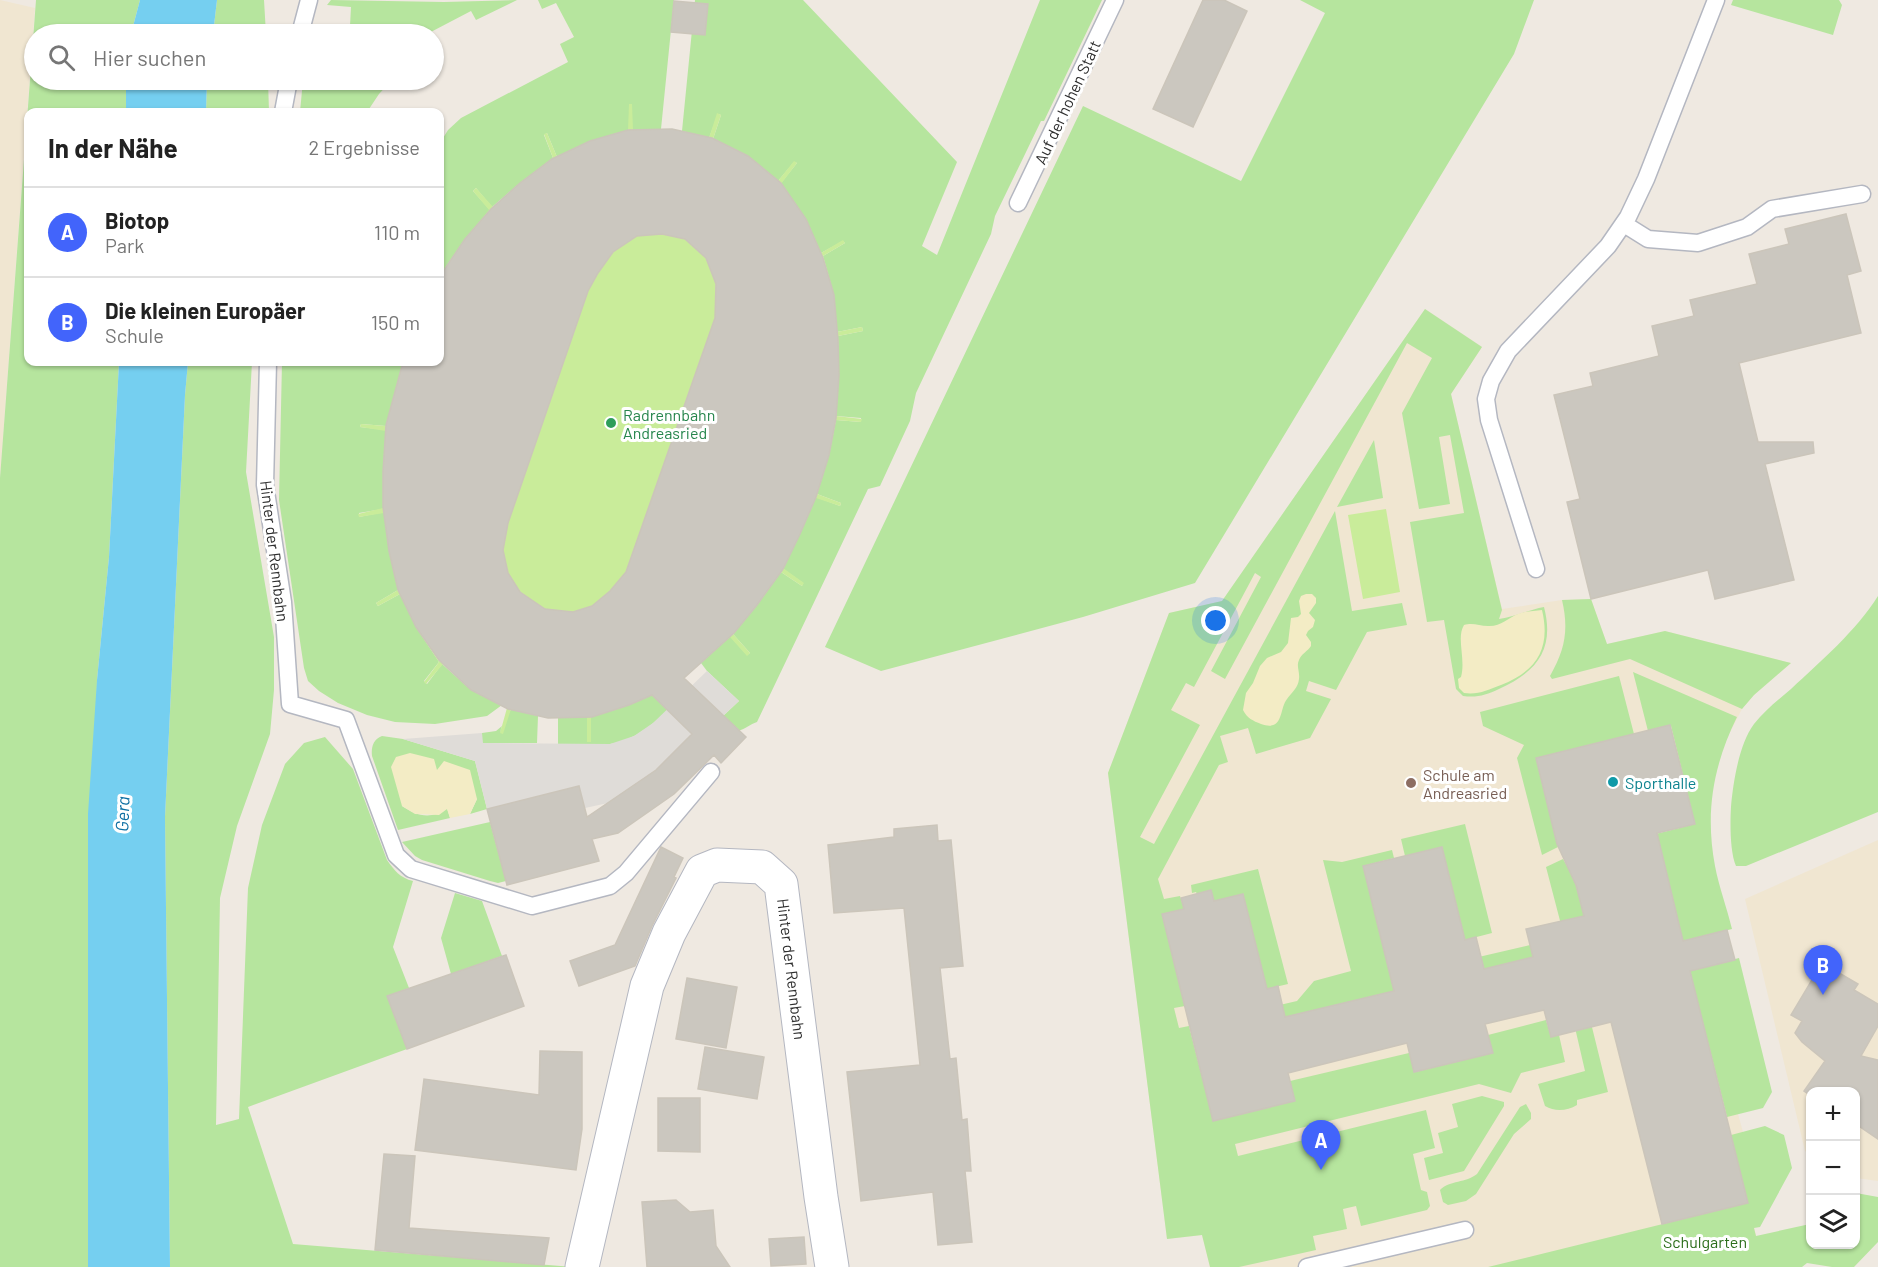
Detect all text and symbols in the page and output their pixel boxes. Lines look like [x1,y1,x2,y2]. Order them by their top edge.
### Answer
search box [24,24,444,90]
street label: Auf der hohen Statt [1030,37,1104,167]
icon: search [45,41,78,74]
text: Hier suchen [93,44,206,70]
text: In der Nähe [48,132,178,163]
text: 2 Ergebnisse [308,135,420,159]
text: Biotop [105,207,169,233]
text: A [61,220,74,244]
text: 110 m [374,220,420,244]
text: Park [105,233,144,257]
text: Die kleinen Europäer [105,297,305,323]
text: B [61,310,74,334]
text: 150 m [371,310,420,334]
text: Schule [105,323,164,347]
place label: Radrennbahn Andreasried [623,405,715,442]
marker: Radrennbahn Andreasried [604,416,618,430]
street label: Hinter der Rennbahn [257,479,293,623]
your location [1201,606,1230,635]
place label: Schule am Andreasried [1423,765,1507,802]
place label: Sporthalle [1625,773,1696,792]
marker: Sporthalle [1606,775,1620,789]
marker: Schule am Andreasried [1404,776,1418,790]
water label: Gera [110,796,134,832]
street label: Hinter der Rennbahn [774,897,810,1041]
pin: B [1804,946,1842,995]
map controls [1806,1087,1860,1249]
button: + [1806,1087,1860,1141]
pin: A [1302,1120,1340,1170]
button: − [1806,1141,1860,1195]
button: layers [1806,1195,1860,1249]
park label: Schulgarten [1663,1232,1747,1251]

